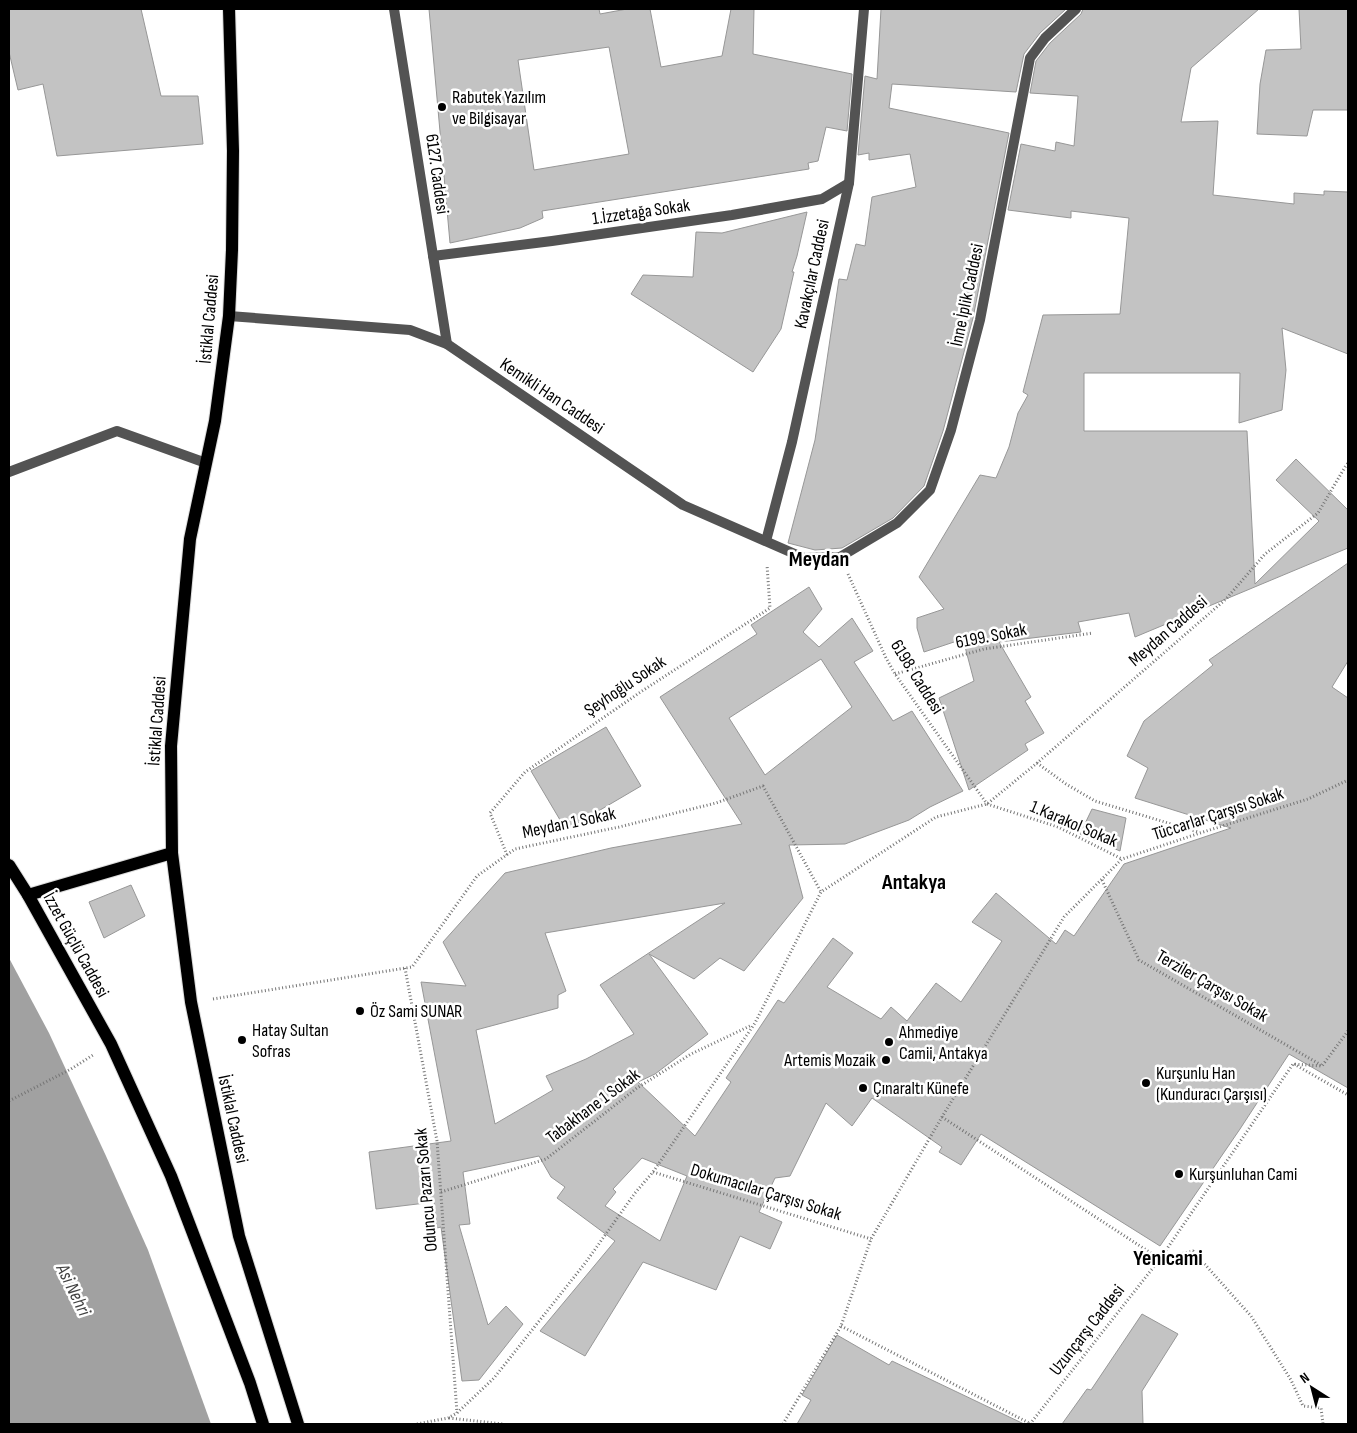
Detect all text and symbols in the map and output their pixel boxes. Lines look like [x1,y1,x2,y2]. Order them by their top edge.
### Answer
place label: Rabutek Yazılım ve Bilgisayar [452,87,546,129]
marker: Rabutek Yazılım ve Bilgisayar [436,101,448,113]
street label: 6127. Caddesi [421,132,453,216]
street label: 1.İzzetağa Sokak [591,195,691,229]
street label: Kavakçılar Caddesi [790,217,834,331]
street label: İnne İplik Caddesi [946,242,988,348]
street label: İstiklal Caddesi [195,273,223,365]
street label: Kemikli Han Caddesi [496,354,608,438]
district label: Meydan [789,546,849,573]
street label: Meydan Caddesi [1124,591,1212,671]
street label: 6199. Sokak [954,619,1028,653]
street label: 6198. Caddesi [886,636,948,718]
street label: Şeyhoğlu Sokak [580,651,670,721]
street label: İstiklal Caddesi [143,676,171,766]
street label: Tüccarlar Çarşısı Sokak [1150,783,1286,845]
street label: 1.Karakol Sokak [1027,796,1121,852]
street label: Meydan 1 Sokak [521,803,618,843]
district label: Antakya [881,869,946,896]
street label: İzzet Güçlü Caddesi [39,889,113,1001]
street label: Terziler Çarşısı Sokak [1152,946,1272,1027]
place label: Öz Sami SUNAR [370,1001,462,1022]
marker: Öz Sami SUNAR [354,1005,366,1017]
place label: Hatay Sultan Sofras [252,1020,329,1062]
place label: Ahmediye Camii, Antakya [898,1022,988,1064]
marker: Hatay Sultan Sofras [236,1034,248,1046]
marker: Ahmediye Camii, Antakya [883,1036,895,1048]
place label: Artemis Mozaik [783,1050,876,1071]
marker: Artemis Mozaik [880,1054,892,1066]
place label: Kurşunlu Han (Kunduracı Çarşısı) [1156,1063,1267,1105]
street label: Tabakhane 1 Sokak [542,1064,644,1148]
street label: İstiklal Caddesi [213,1073,253,1165]
marker: Kurşunlu Han (Kunduracı Çarşısı) [1140,1077,1152,1089]
place label: Çınaraltı Künefe [873,1078,969,1099]
marker: Çınaraltı Künefe [857,1082,869,1094]
street label: Oduncu Pazarı Sokak [410,1127,442,1253]
street label: Dokumacılar Çarşısı Sokak [688,1159,844,1225]
place label: Kurşunluhan Cami [1189,1164,1297,1185]
marker: Kurşunluhan Cami [1173,1168,1185,1180]
district label: Yenicami [1133,1245,1203,1272]
water label: Asi Nehri [50,1259,96,1320]
street label: Uzunçarşı Caddesi [1045,1280,1129,1380]
north arrow [1287,1363,1337,1413]
text: N [1297,1369,1313,1387]

